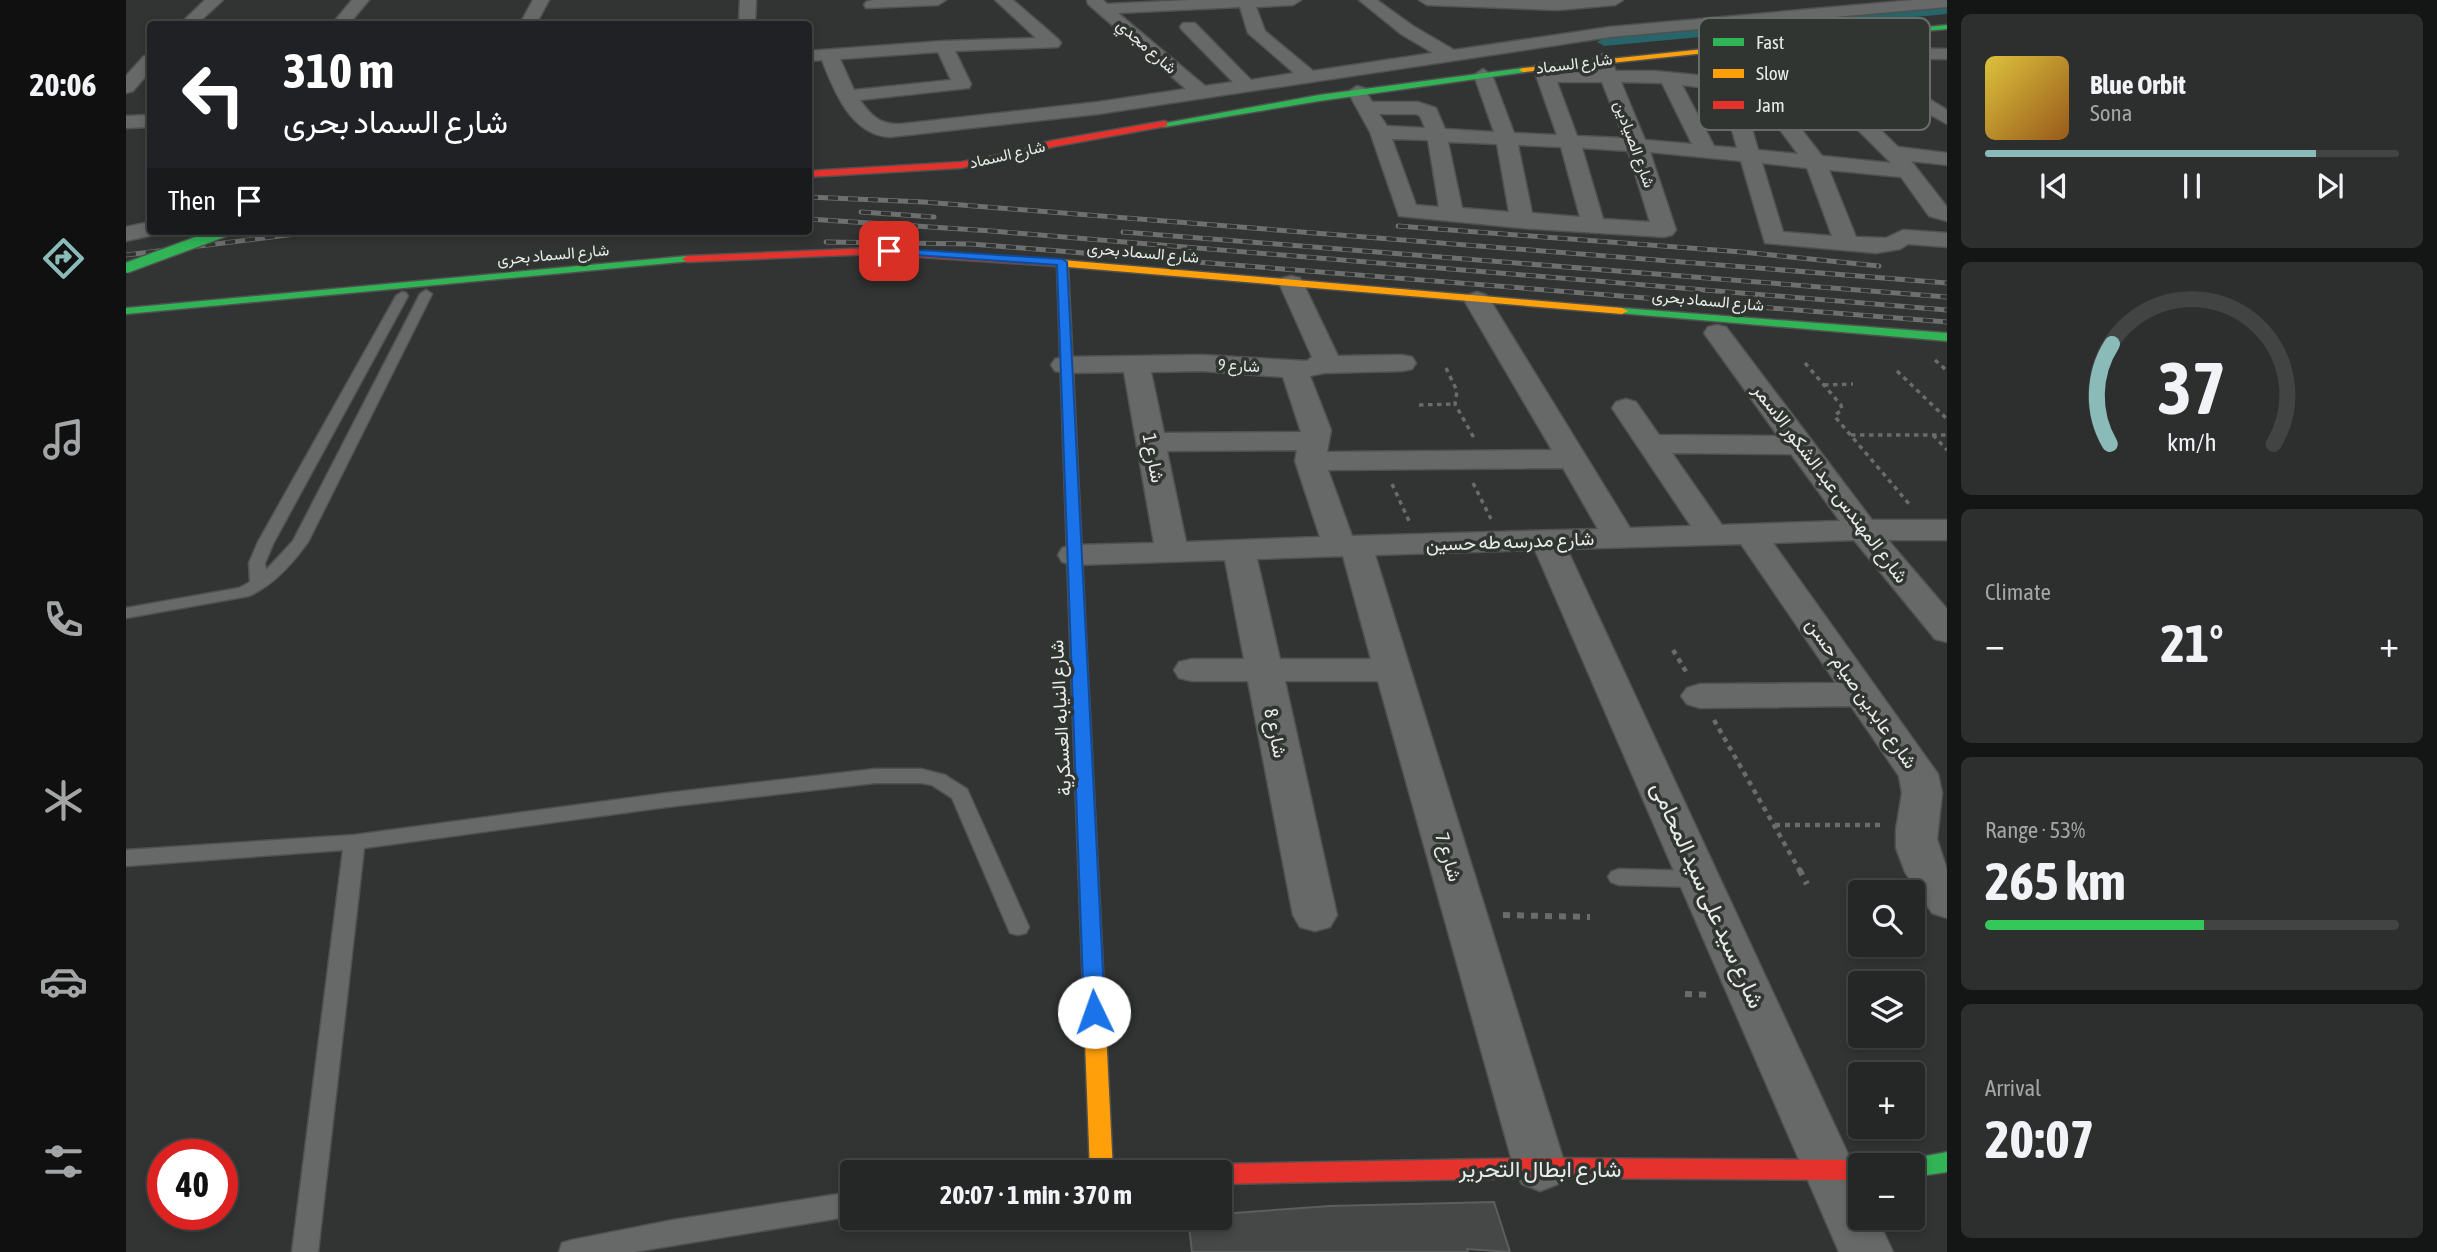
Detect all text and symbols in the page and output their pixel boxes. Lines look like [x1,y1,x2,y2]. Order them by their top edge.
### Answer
street label: شارع مجدي [1110,15,1181,81]
legend [1699,18,1930,130]
text: Fast [1756,31,1784,53]
text: 310 m [283,42,394,98]
icon: left [168,49,259,140]
street label: شارع السماد [1535,49,1614,80]
text: Slow [1756,62,1790,84]
text: 20:06 [29,66,97,103]
text: Blue Orbit [2090,70,2186,100]
text: Jam [1756,94,1785,116]
street label: شارع الصيادين [1608,98,1659,191]
text: Sona [2090,100,2132,126]
text: شارع السماد بحرى [283,103,508,140]
street label: شارع السماد [967,137,1047,174]
icon: previous [2035,167,2073,205]
icon: pause [2173,167,2211,205]
icon: next [2311,167,2349,205]
icon: arrive [230,182,268,220]
text: Then [168,186,216,216]
pin [859,221,919,281]
icon: arrive [870,232,908,270]
icon: directions [39,234,88,283]
street label: شارع السماد بحرى [1086,238,1200,269]
street label: شارع السماد بحرى [496,240,610,271]
street label: شارع السماد بحرى [1651,286,1765,317]
text: 37 [2158,347,2226,430]
street label: شارع 9 [1217,355,1260,378]
street label: شارع المهندس عبد الشكور الاسمر [1747,378,1913,588]
icon: music [39,415,88,464]
text: km/h [2167,428,2217,456]
street label: شارع 1 [1136,431,1170,485]
street label: شارع مدرسه طه حسين [1425,527,1595,557]
text: Climate [1985,579,2051,605]
icon: phone [39,595,88,644]
text: 21° [2160,613,2224,673]
street label: شارع عابدين صيام حسن [1800,614,1922,774]
text: − [1985,622,2005,665]
text: + [2379,622,2399,665]
street label: شارع النيابه العسكرية [1045,639,1077,797]
street label: شارع 8 [1258,706,1292,760]
icon: climate [39,776,88,825]
street label: شارع سيد على سيد المحامى [1644,778,1770,1013]
text: Range · 53% [1985,817,2085,843]
street label: شارع 7 [1429,830,1467,885]
text: 265 km [1985,851,2126,911]
map controls [1848,880,1925,1230]
button: search [1848,880,1925,957]
icon: car [39,957,88,1006]
button: layers [1848,971,1925,1048]
position arrow [1057,975,1131,1049]
button: + [1848,1062,1925,1139]
text: Arrival [1985,1075,2041,1101]
text: 20:07 [1985,1109,2094,1169]
icon: filters [39,1137,88,1186]
speed limit sign: 40 [147,1139,238,1230]
button: − [1848,1153,1925,1230]
street label: شارع ابطال التحرير [1458,1156,1621,1185]
text: 20:07 · 1 min · 370 m [940,1180,1132,1210]

